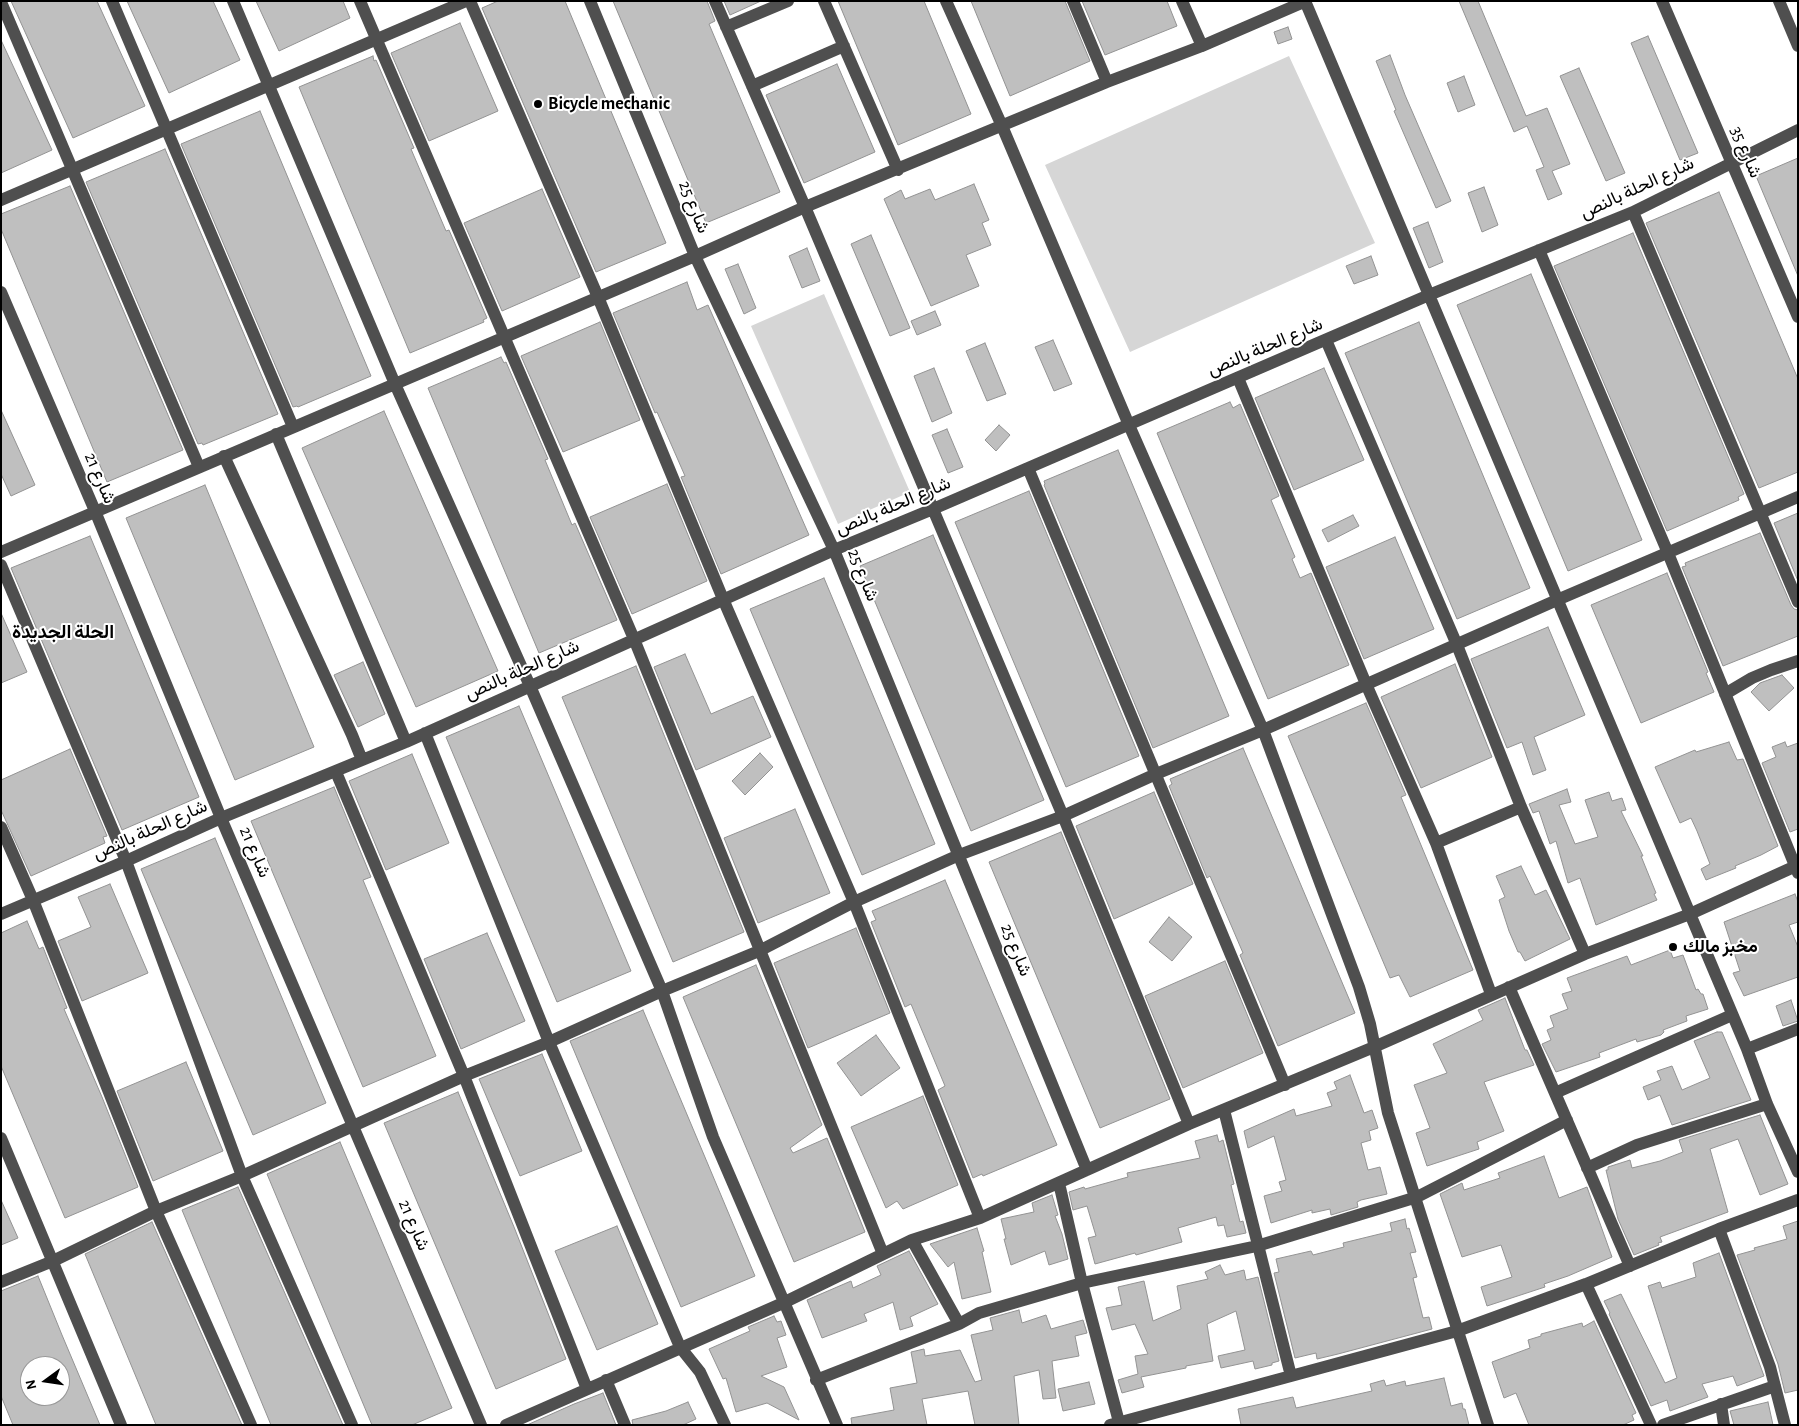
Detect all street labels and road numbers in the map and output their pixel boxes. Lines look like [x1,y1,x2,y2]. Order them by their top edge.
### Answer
street label: شارع 35 [1725,123,1767,181]
street label: شارع الحلة بالنص [1577,152,1697,224]
street label: شارع 25 [674,178,714,236]
street label: شارع الحلة بالنص [1204,313,1326,381]
street label: شارع 21 [80,449,120,507]
street label: شارع الحلة بالنص [832,472,954,540]
street label: شارع 25 [843,546,883,604]
street label: شارع الحلة بالنص [461,635,583,705]
street label: شارع الحلة بالنص [89,795,211,865]
street label: شارع 21 [235,823,275,881]
street label: شارع 25 [996,921,1036,979]
street label: شارع 21 [394,1196,434,1254]

